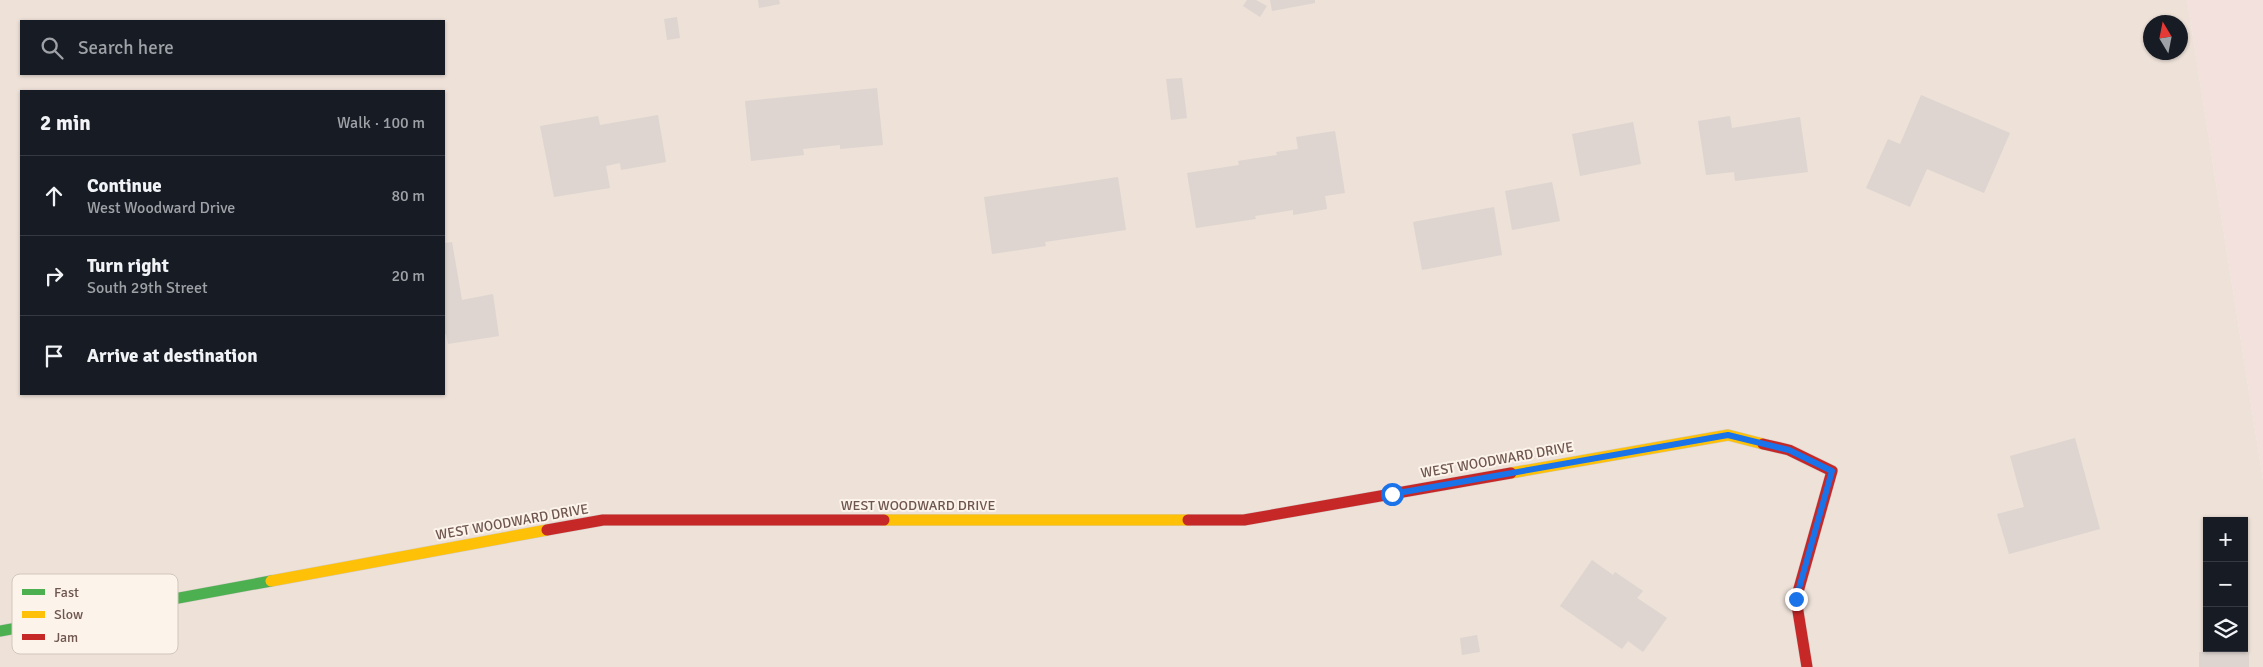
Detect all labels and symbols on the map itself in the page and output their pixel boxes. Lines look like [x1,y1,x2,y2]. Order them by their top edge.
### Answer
north arrow [2143,15,2188,60]
street label: WEST WOODWARD DRIVE [1419,438,1575,482]
route start [1381,483,1404,506]
street label: WEST WOODWARD DRIVE [841,497,995,514]
street label: WEST WOODWARD DRIVE [434,500,590,544]
legend [12,574,178,654]
text: Fast [54,584,79,601]
route end [1785,588,1808,611]
text: Slow [54,606,83,623]
text: Jam [54,629,78,646]

